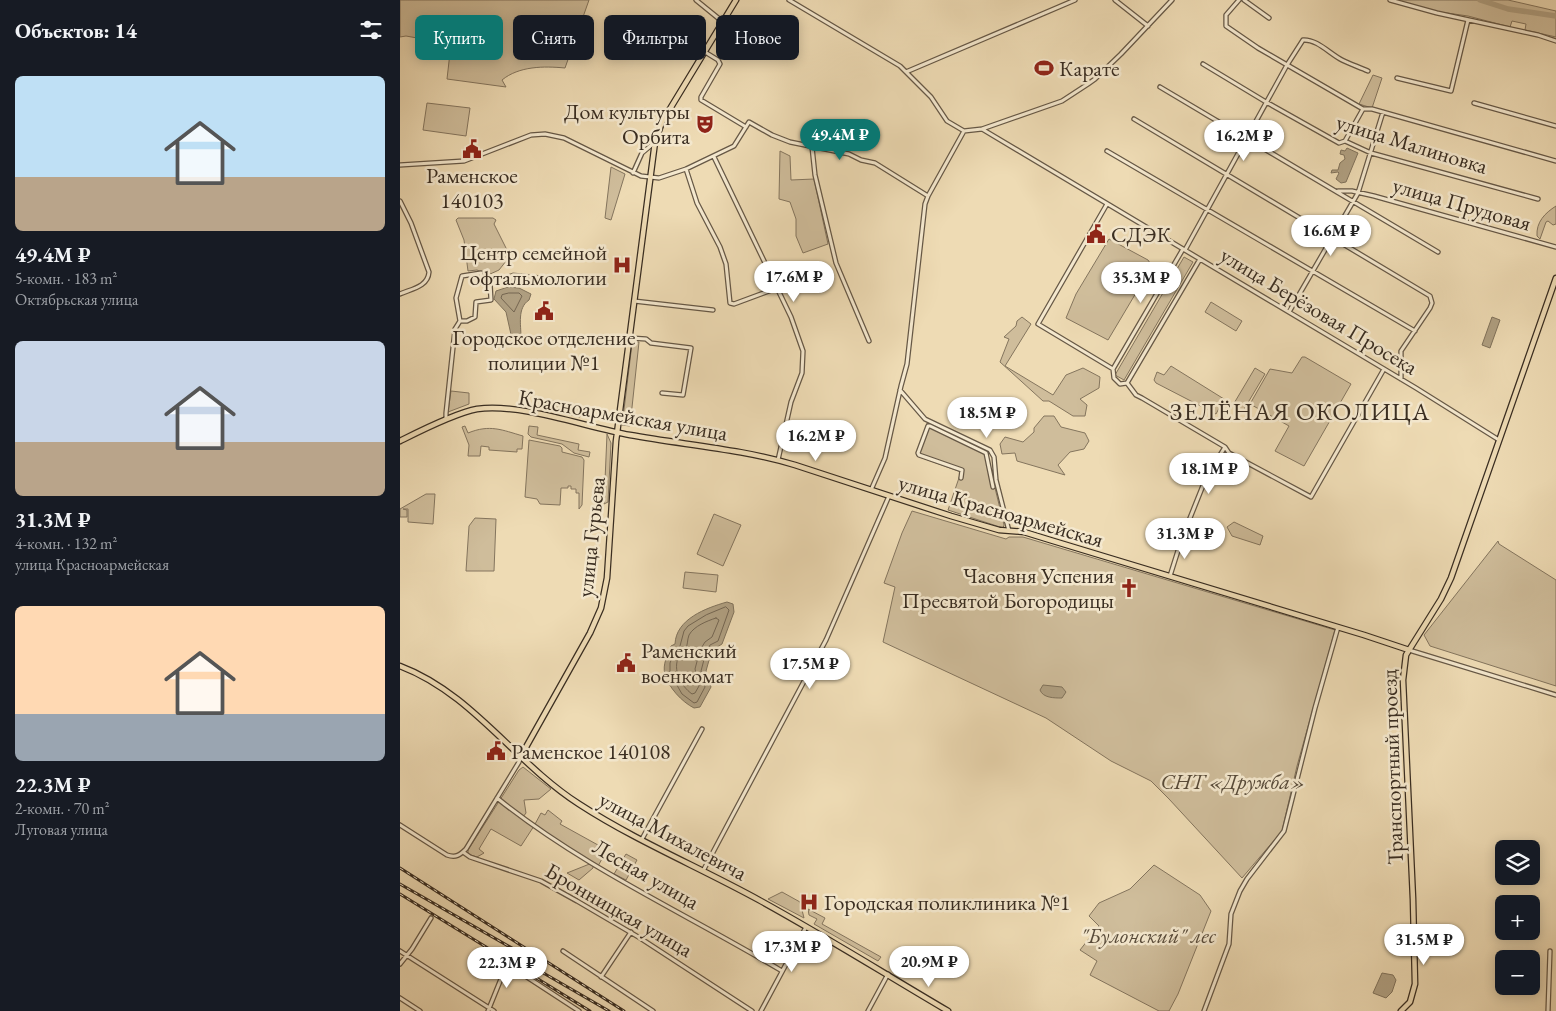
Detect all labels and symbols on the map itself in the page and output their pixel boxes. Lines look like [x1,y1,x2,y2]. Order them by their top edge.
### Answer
place label: Карате [1059,54,1120,83]
sports icon: Карате [1033,57,1055,79]
place label: Дом культуры Орбита [564,97,690,151]
street label: улица Малиновка [1333,107,1491,181]
theatre icon: Дом культуры Орбита [694,113,716,135]
pin: 49.4M ₽ [794,119,886,161]
pin: 16.2M ₽ [1198,120,1290,162]
public building icon: Раменское 140103 [461,138,483,160]
place label: Раменское 140103 [426,161,518,215]
street label: улица Прудовая [1389,170,1535,238]
pin: 16.6M ₽ [1285,214,1377,257]
place label: СДЭК [1111,220,1171,249]
public building icon: СДЭК [1085,223,1107,245]
place label: Центр семейной офтальмологии [460,238,607,292]
street label: улица Берёзовая Просека [1215,241,1423,382]
hospital icon: Центр семейной офтальмологии [611,254,633,276]
pin: 17.6M ₽ [748,260,840,303]
pin: 35.3M ₽ [1095,262,1187,304]
public building icon: Городское отделение полиции №1 [533,300,555,322]
place label: Городское отделение полиции №1 [452,323,636,377]
street label: Красноармейская улица [516,382,730,448]
district label: ЗЕЛЁНАЯ ОКОЛИЦА [1170,395,1430,427]
pin: 18.5M ₽ [941,396,1033,439]
pin: 16.2M ₽ [770,420,862,462]
pin: 18.1M ₽ [1163,452,1255,495]
street label: улица Красноармейская [895,468,1107,554]
street label: улица Гурьева [570,475,612,599]
pin: 31.3M ₽ [1139,518,1231,560]
place label: Часовня Успения Пресвятой Богородицы [902,561,1114,615]
church icon: Часовня Успения Пресвятой Богородицы [1118,577,1140,599]
place label: Раменский военкомат [641,636,737,690]
pin: 17.5M ₽ [764,648,856,690]
public building icon: Раменский военкомат [615,652,637,674]
street label: Транспортный проезд [1374,669,1410,865]
place label: Раменское 140108 [511,737,671,766]
public building icon: Раменское 140108 [485,740,507,762]
park label: СНТ «Дружба» [1160,767,1306,796]
street label: улица Михалевича [594,785,752,887]
street label: Лесная улица [587,832,705,916]
street label: Бронницкая улица [540,856,698,964]
place label: Городская поликлиника №1 [824,888,1070,917]
hospital icon: Городская поликлиника №1 [798,891,820,913]
park label: "Булонский" лес [1080,921,1217,950]
pin: 31.5M ₽ [1378,924,1470,966]
pin: 17.3M ₽ [746,930,838,973]
pin: 22.3M ₽ [461,946,553,989]
pin: 20.9M ₽ [883,946,975,988]

